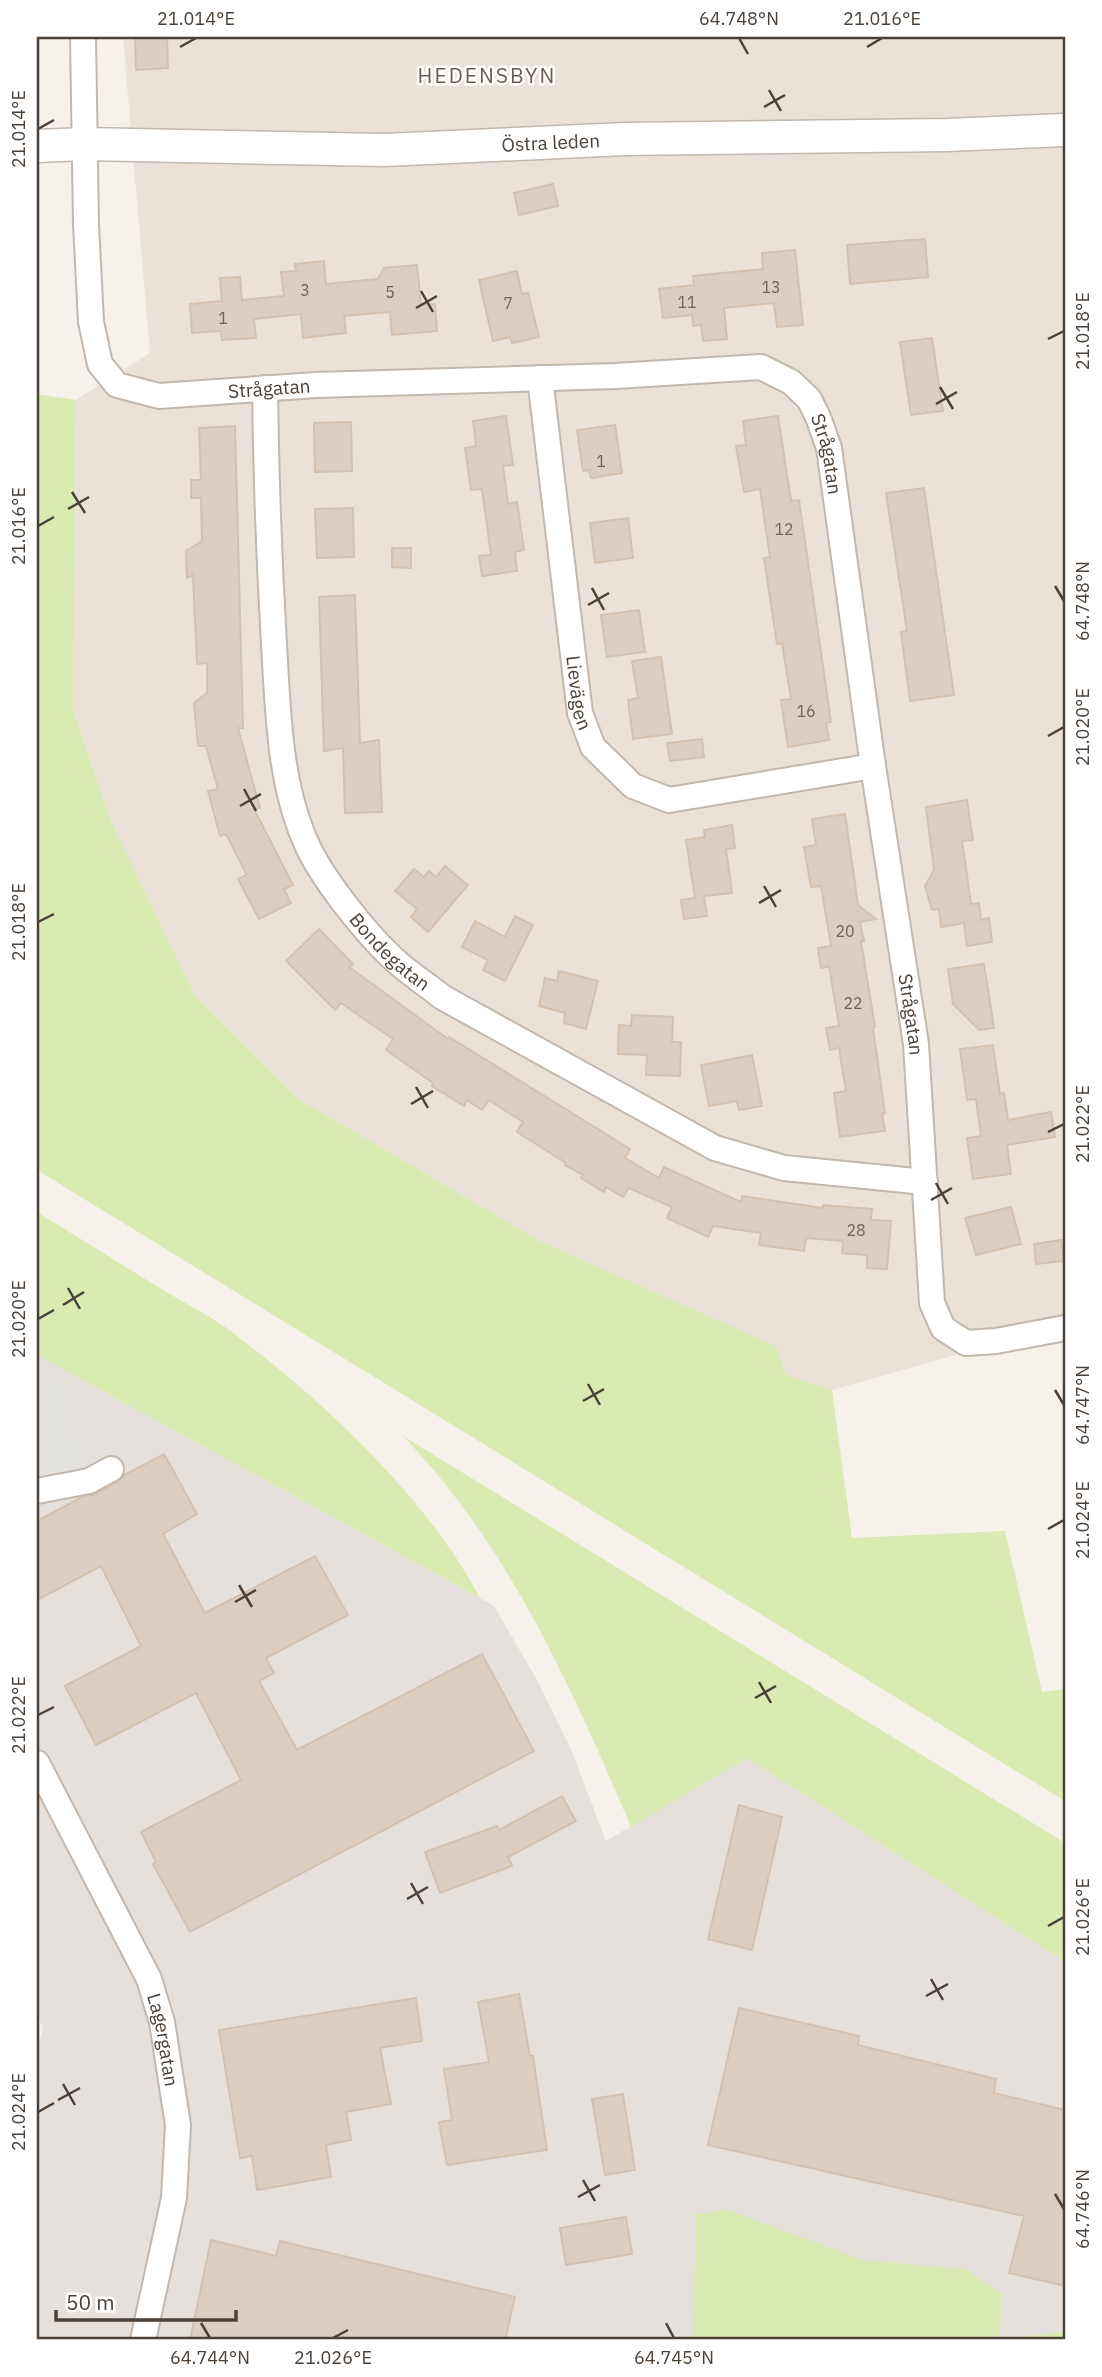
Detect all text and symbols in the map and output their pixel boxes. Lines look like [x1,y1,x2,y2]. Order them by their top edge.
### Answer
text: 21.014°E [157,7,235,30]
text: 64.748°N [699,7,779,30]
text: 21.016°E [843,7,921,30]
district label: HEDENSBYN [418,61,556,89]
text: 21.014°E [7,90,30,168]
street label: Östra leden [501,128,601,157]
house number: 13 [761,277,781,297]
house number: 3 [300,280,310,300]
house number: 5 [385,282,395,302]
house number: 11 [677,292,697,312]
text: 21.018°E [1071,292,1094,370]
house number: 7 [503,293,513,313]
house number: 1 [218,308,228,328]
street label: Strågatan [227,373,311,403]
street label: Strågatan [806,410,847,496]
house number: 1 [596,451,606,471]
text: 21.016°E [7,487,30,565]
house number: 12 [774,519,794,539]
text: 64.748°N [1071,561,1094,641]
street label: Lievägen [561,654,597,733]
text: 21.020°E [1071,688,1094,766]
house number: 16 [796,701,816,721]
text: 21.018°E [7,883,30,961]
street label: Bondegatan [344,908,435,996]
house number: 20 [835,921,855,941]
street label: Strågatan [893,972,929,1056]
house number: 22 [843,993,863,1013]
text: 21.022°E [1071,1085,1094,1163]
house number: 28 [846,1220,866,1240]
text: 21.020°E [7,1280,30,1358]
text: 64.747°N [1071,1365,1094,1445]
text: 21.024°E [1071,1481,1094,1559]
text: 21.022°E [7,1676,30,1754]
text: 21.026°E [1071,1878,1094,1956]
street label: Lagergatan [142,1990,184,2088]
text: 21.024°E [7,2073,30,2151]
text: 64.746°N [1071,2169,1094,2249]
scale bar [56,2279,236,2323]
text: 50 m [66,2288,115,2316]
text: 64.744°N [170,2346,250,2369]
text: 21.026°E [294,2346,372,2369]
text: 64.745°N [634,2346,714,2369]

